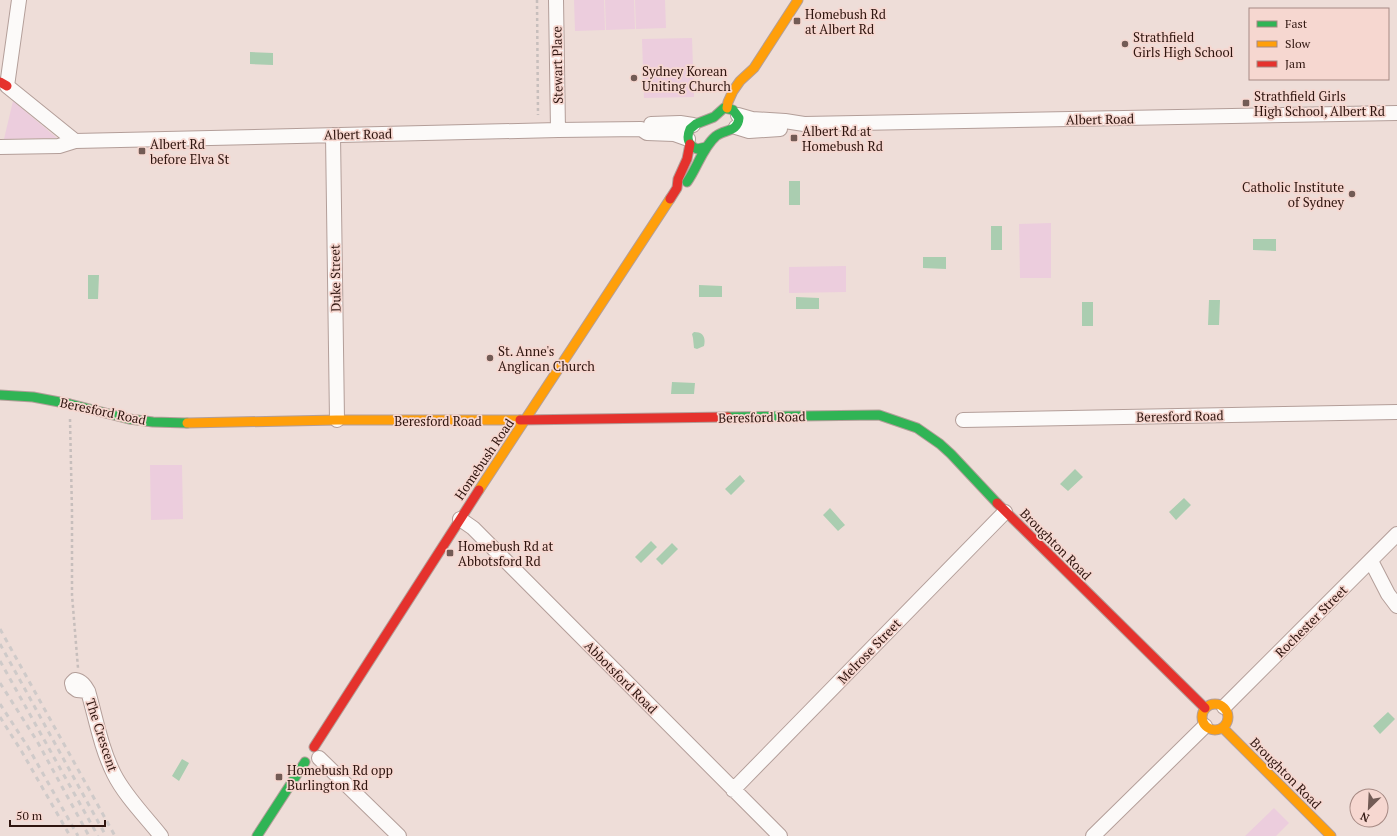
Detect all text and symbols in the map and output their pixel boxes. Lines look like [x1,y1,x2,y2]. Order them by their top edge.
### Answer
place label: Homebush Rd at Albert Rd [805,5,886,38]
legend [1249,8,1389,80]
marker: Homebush Rd at Albert Rd [792,16,802,26]
text: Fast [1285,16,1308,31]
street label: Stewart Place [547,26,567,104]
place label: Strathfield Girls High School [1133,28,1234,61]
text: Slow [1285,36,1311,51]
marker: Strathfield Girls High School [1120,39,1130,49]
text: Jam [1285,56,1306,71]
place label: Sydney Korean Uniting Church [642,62,731,95]
marker: Sydney Korean Uniting Church [629,73,639,83]
place label: Strathfield Girls High School, Albert Rd [1254,87,1385,120]
marker: Strathfield Girls High School, Albert Rd [1241,98,1251,108]
street label: Albert Road [1066,109,1134,129]
place label: Albert Rd at Homebush Rd [802,122,883,155]
street label: Albert Road [324,124,392,144]
marker: Albert Rd at Homebush Rd [789,133,799,143]
place label: Albert Rd before Elva St [150,135,229,168]
marker: Albert Rd before Elva St [137,146,147,156]
place label: Catholic Institute of Sydney [1242,178,1344,211]
marker: Catholic Institute of Sydney [1347,189,1357,199]
street label: Duke Street [325,244,345,312]
place label: St. Anne's Anglican Church [498,342,595,375]
marker: St. Anne's Anglican Church [485,353,495,363]
street label: Beresford Road [58,393,148,429]
street label: Beresford Road [1136,406,1224,426]
street label: Beresford Road [718,407,806,427]
street label: Beresford Road [394,412,482,430]
street label: Homebush Road [450,415,518,503]
street label: Broughton Road [1016,504,1096,584]
place label: Homebush Rd at Abbotsford Rd [458,537,554,570]
marker: Homebush Rd at Abbotsford Rd [445,548,455,558]
street label: Rochester Street [1271,581,1351,661]
street label: Melrose Street [833,614,905,687]
street label: Abbotsford Road [581,637,661,717]
street label: The Crescent [82,696,122,774]
street label: Broughton Road [1246,733,1326,813]
place label: Homebush Rd opp Burlington Rd [287,761,393,794]
marker: Homebush Rd opp Burlington Rd [274,772,284,782]
north arrow [1349,788,1389,828]
scale bar [10,802,105,828]
text: 50 m [16,808,43,823]
text: N [1358,809,1372,825]

